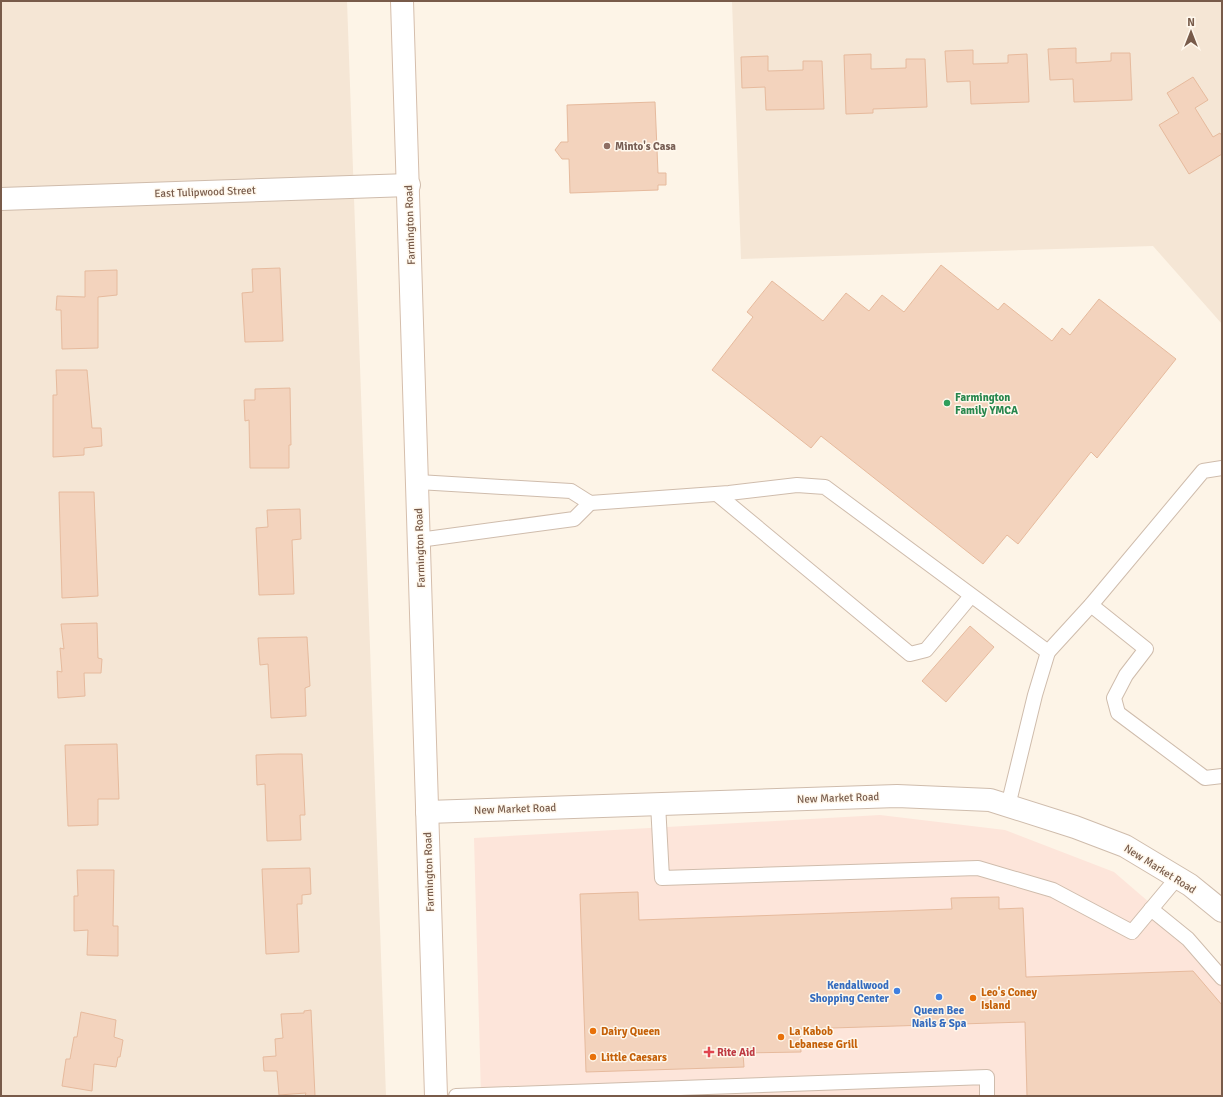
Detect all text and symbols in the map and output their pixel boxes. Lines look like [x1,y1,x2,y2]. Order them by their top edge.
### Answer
north arrow [1171,12,1211,52]
text: N [1187,16,1195,29]
place label: Minto's Casa [615,140,676,153]
marker: Minto's Casa [602,141,612,151]
street label: East Tulipwood Street [154,184,256,200]
street label: Farmington Road [402,185,418,265]
place label: Farmington Family YMCA [955,391,1018,417]
marker: Farmington Family YMCA [942,398,952,408]
street label: Farmington Road [412,508,428,588]
street label: New Market Road [797,790,880,806]
street label: New Market Road [474,801,557,817]
street label: Farmington Road [421,832,437,912]
street label: New Market Road [1122,842,1199,896]
place label: Kendallwood Shopping Center [810,979,890,1005]
marker: Kendallwood Shopping Center [892,986,902,996]
place label: Leo's Coney Island [981,986,1037,1012]
marker: Queen Bee Nails & Spa [934,992,944,1002]
marker: Leo's Coney Island [968,993,978,1003]
place label: Queen Bee Nails & Spa [912,1004,967,1030]
place label: Dairy Queen [601,1025,660,1038]
place label: La Kabob Lebanese Grill [789,1025,858,1051]
marker: Dairy Queen [588,1026,598,1036]
marker: La Kabob Lebanese Grill [776,1032,786,1042]
place label: Rite Aid [717,1046,755,1059]
marker: Rite Aid [704,1047,714,1057]
place label: Little Caesars [601,1051,667,1064]
marker: Little Caesars [588,1052,598,1062]

